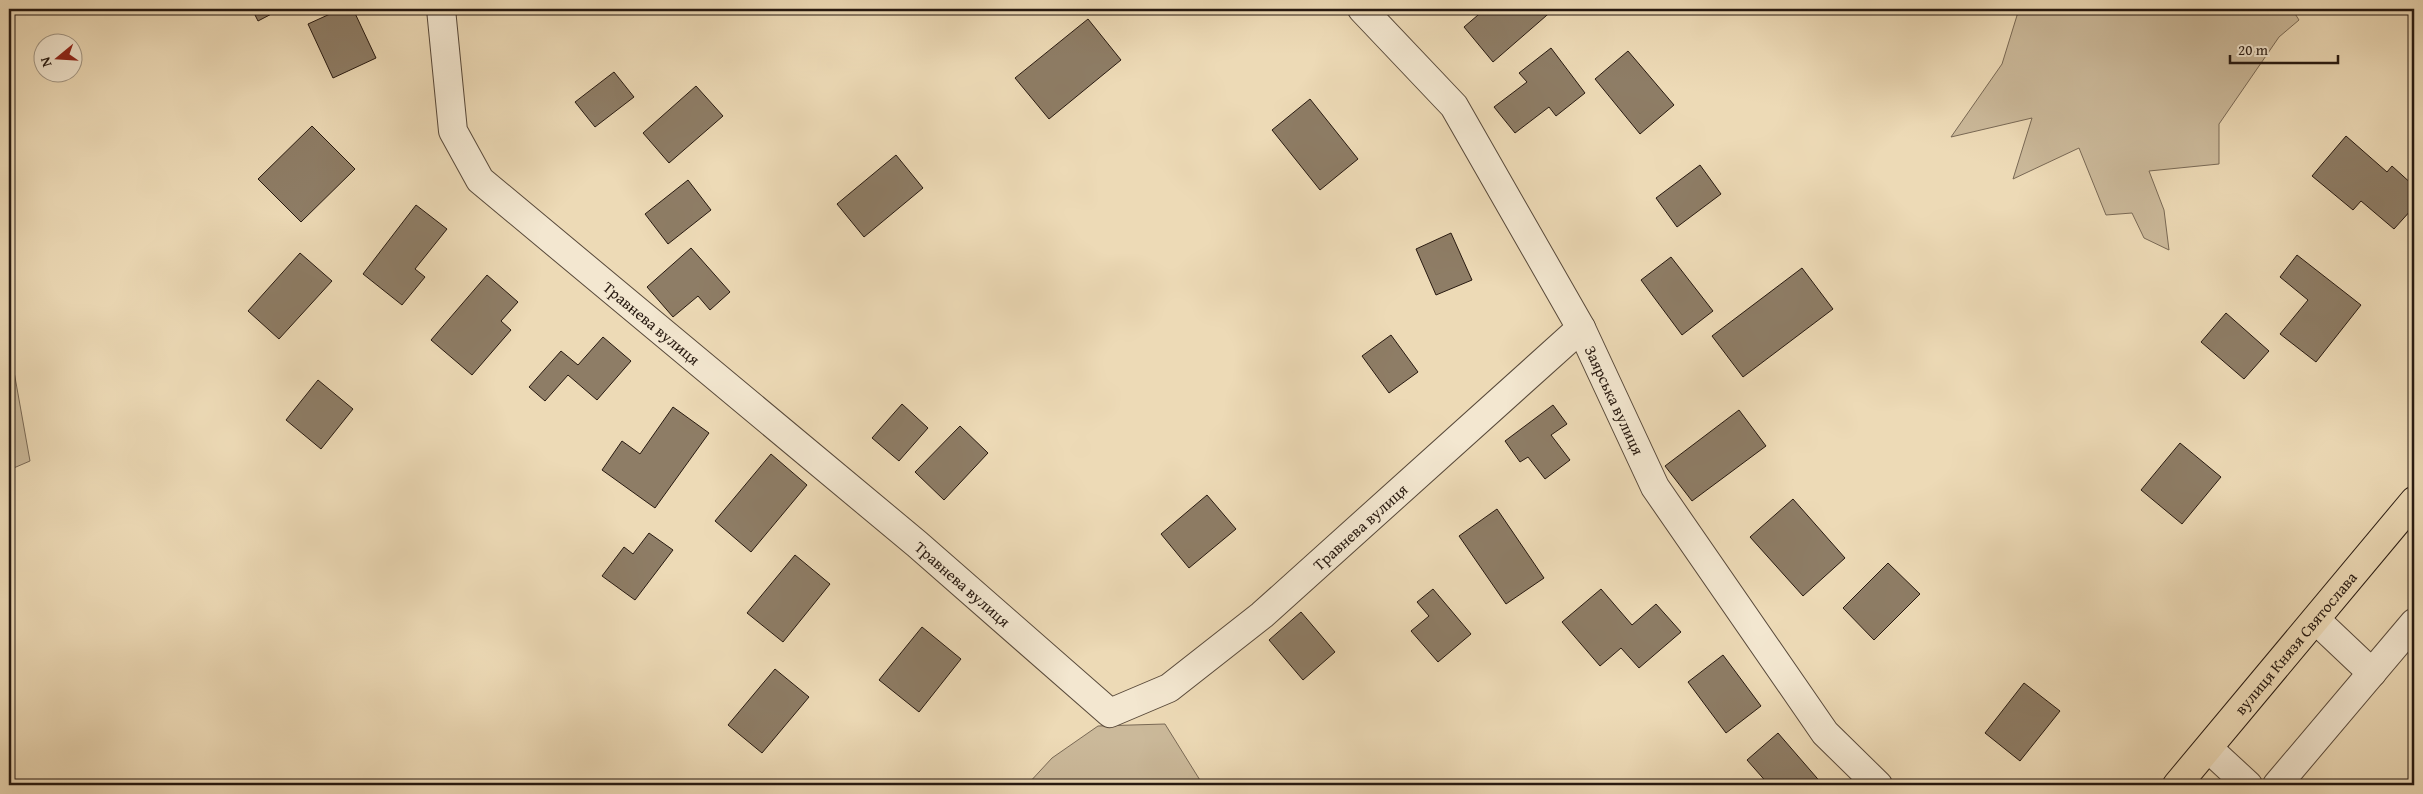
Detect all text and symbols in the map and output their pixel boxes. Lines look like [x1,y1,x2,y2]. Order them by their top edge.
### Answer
north arrow [32,32,82,82]
scale bar [2230,32,2338,64]
text: 20 m [2238,39,2269,60]
text: N [34,54,57,70]
street label: Травнева вулиця [598,275,706,371]
street label: Заярська вулиця [1579,341,1650,459]
street label: Травнева вулиця [1307,478,1413,576]
street label: Травнева вулиця [910,535,1016,633]
street label: вулиця Князя Святослава [2229,566,2363,720]

